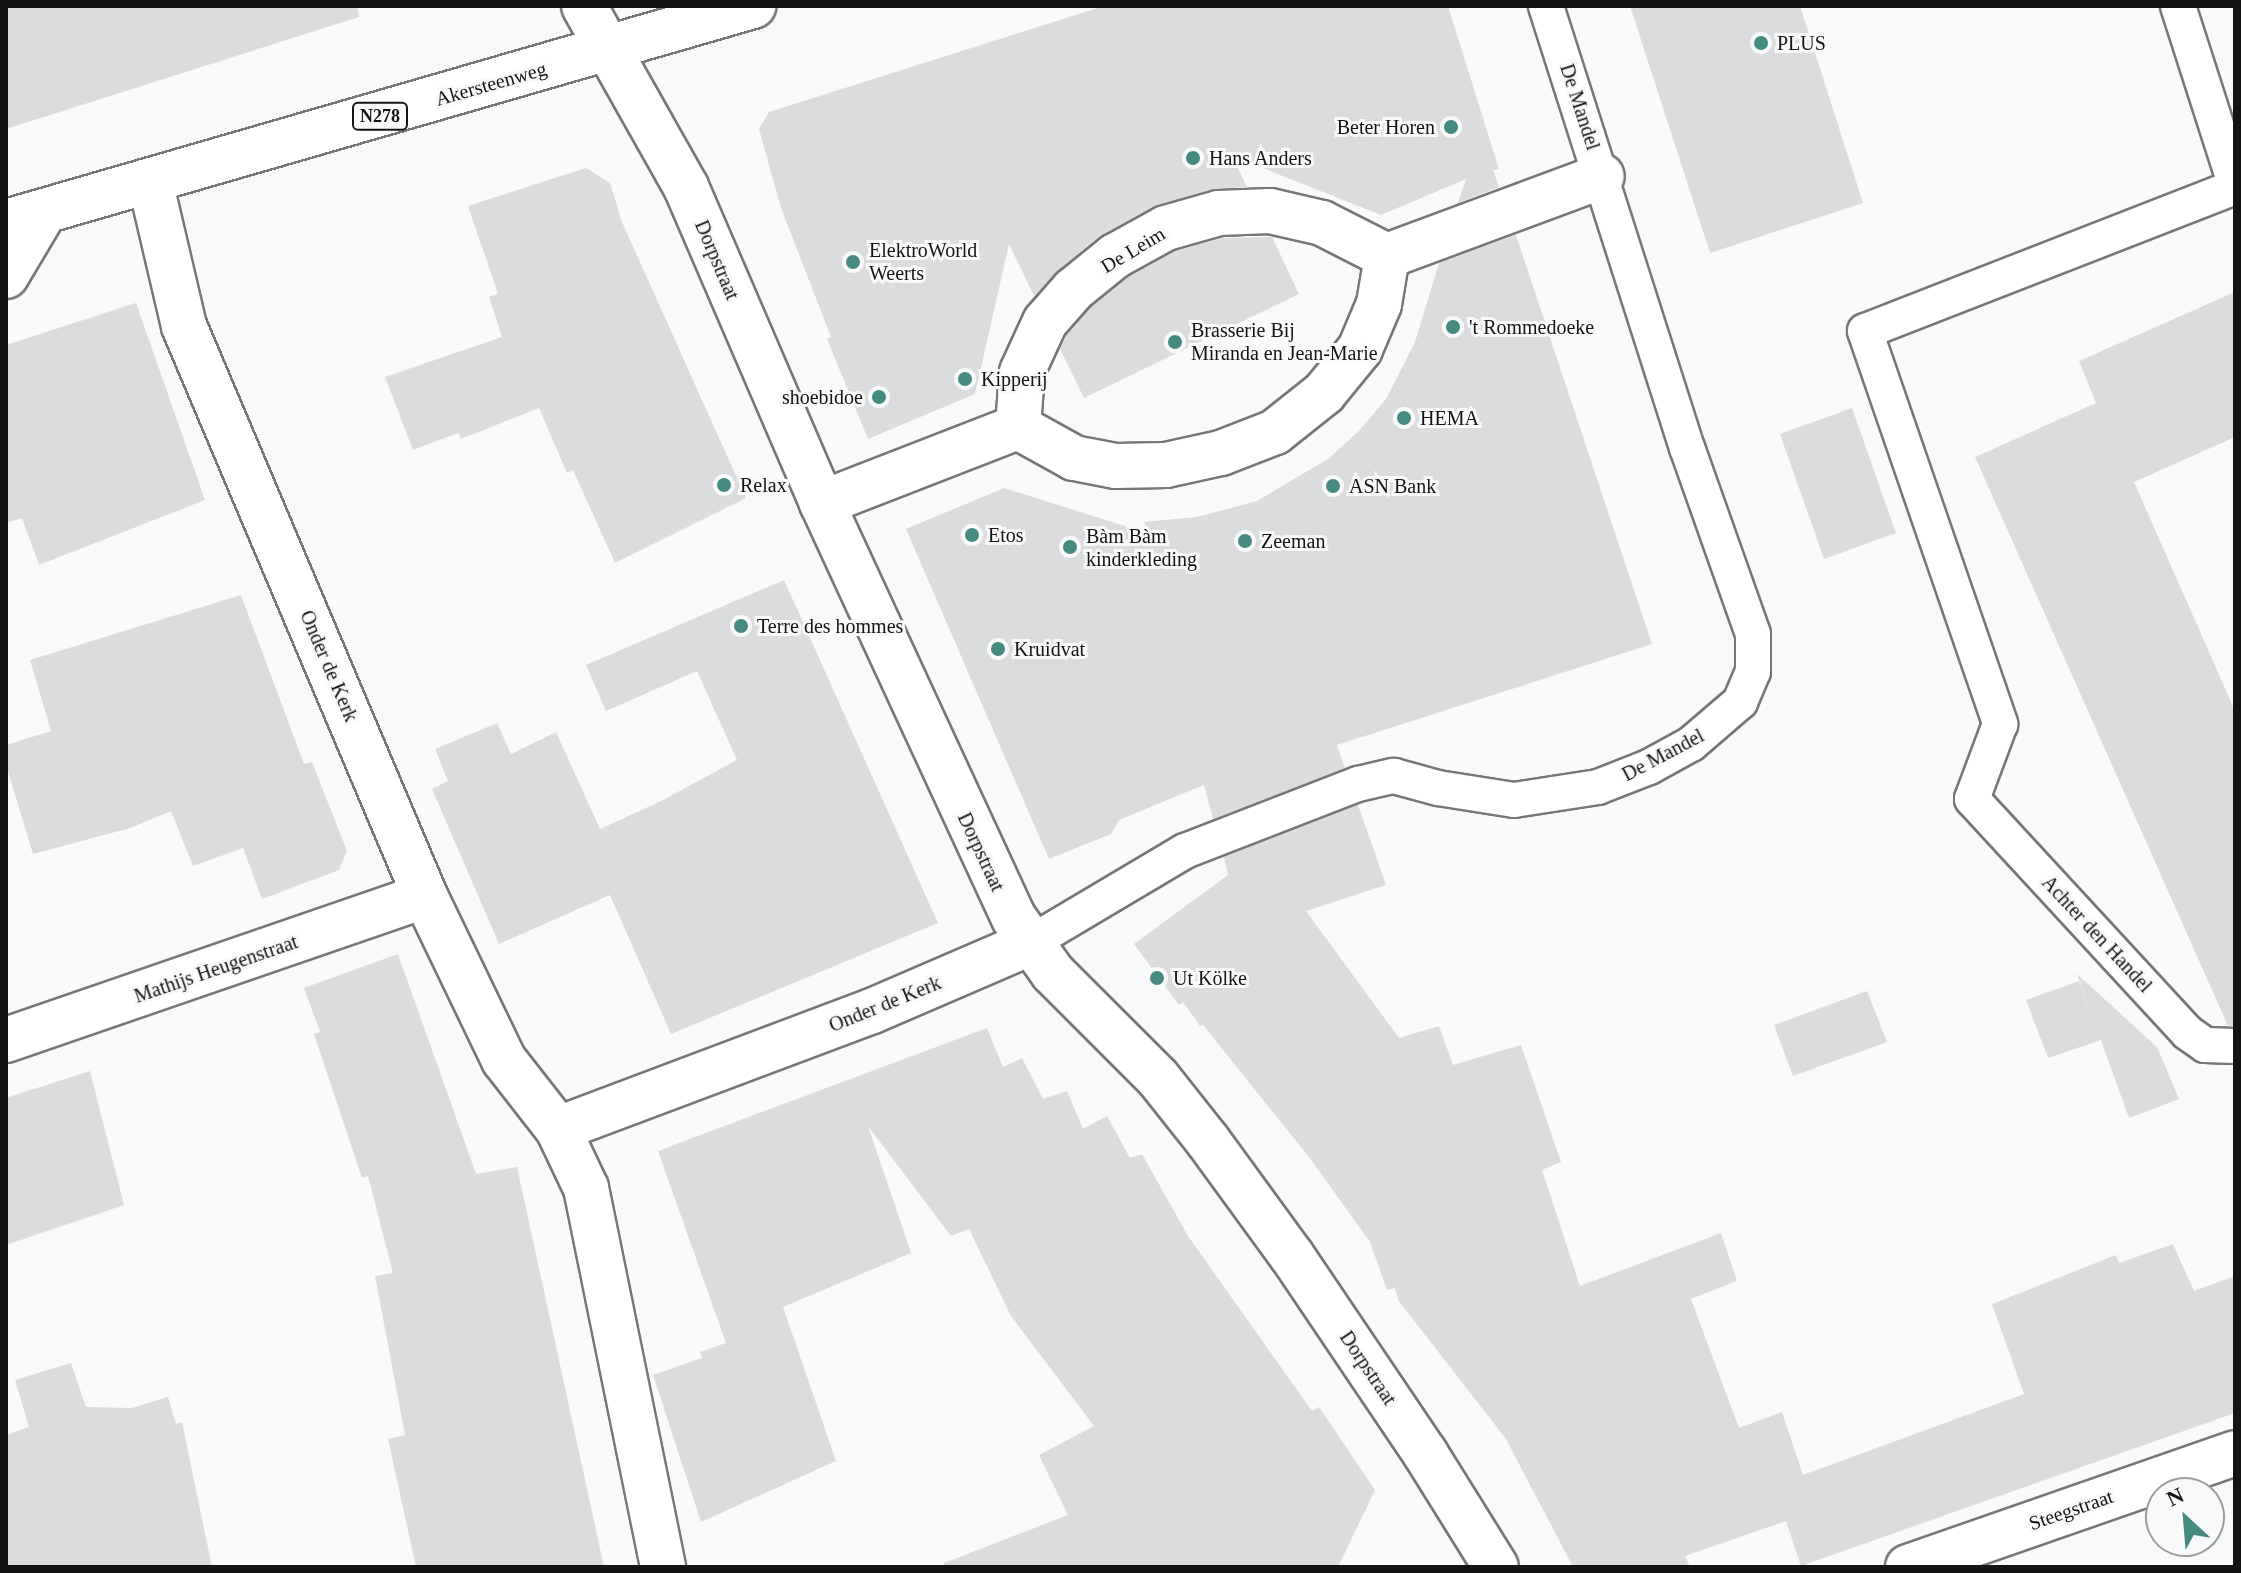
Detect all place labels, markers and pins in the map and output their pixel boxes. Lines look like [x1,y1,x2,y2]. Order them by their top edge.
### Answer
place label: PLUS [1777,31,1826,55]
marker: PLUS [1752,34,1770,52]
place label: Beter Horen [1337,115,1435,139]
marker: Beter Horen [1442,118,1460,136]
place label: Hans Anders [1209,146,1313,170]
marker: Hans Anders [1184,149,1202,167]
place label: ElektroWorld Weerts [869,238,977,285]
marker: ElektroWorld Weerts [844,253,862,271]
place label: 't Rommedoeke [1469,315,1594,339]
place label: Brasserie Bij Miranda en Jean-Marie [1191,318,1378,365]
marker: 't Rommedoeke [1444,318,1462,336]
marker: Brasserie Bij Miranda en Jean-Marie [1166,333,1184,351]
place label: Kipperij [981,367,1048,391]
marker: Kipperij [956,370,974,388]
place label: shoebidoe [782,385,863,409]
marker: shoebidoe [870,388,888,406]
place label: HEMA [1420,406,1479,430]
marker: HEMA [1395,409,1413,427]
place label: Relax [740,473,787,497]
place label: ASN Bank [1349,474,1436,498]
marker: Relax [715,476,733,494]
marker: ASN Bank [1324,477,1342,495]
place label: Etos [988,523,1024,547]
place label: Bàm Bàm kinderkleding [1086,524,1197,571]
marker: Etos [963,526,981,544]
place label: Zeeman [1261,529,1325,553]
marker: Zeeman [1236,532,1254,550]
marker: Bàm Bàm kinderkleding [1061,538,1079,556]
place label: Terre des hommes [757,614,903,638]
marker: Terre des hommes [732,617,750,635]
place label: Kruidvat [1014,637,1085,661]
marker: Kruidvat [989,640,1007,658]
place label: Ut Kölke [1173,966,1247,990]
marker: Ut Kölke [1148,969,1166,987]

